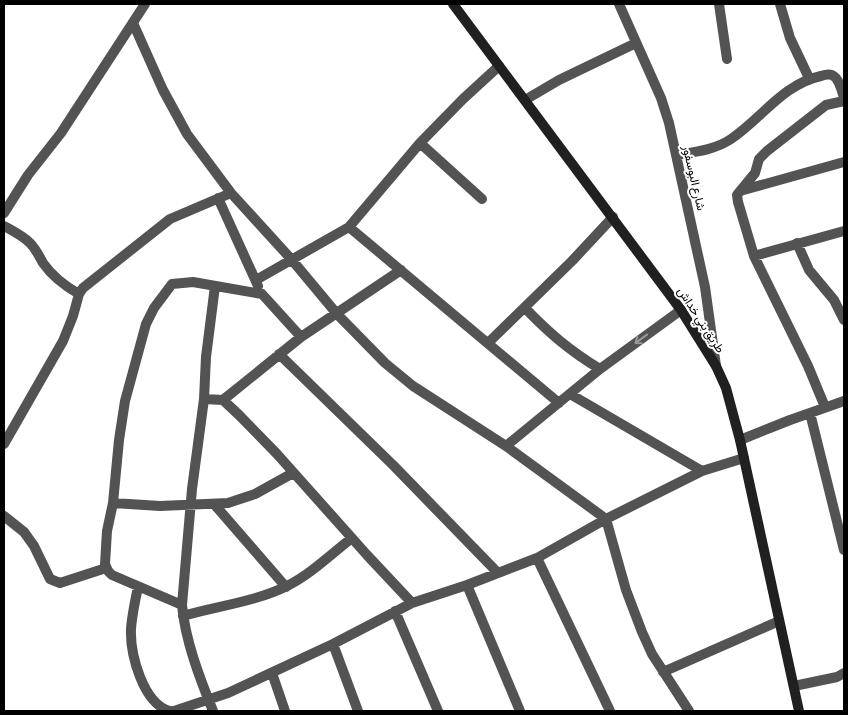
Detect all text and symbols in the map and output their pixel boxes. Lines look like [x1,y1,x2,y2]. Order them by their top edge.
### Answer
street label: شارع البوسفور [678,143,708,212]
street label: طريق بني خداش [672,285,728,357]
one-way arrow [635,334,649,344]

